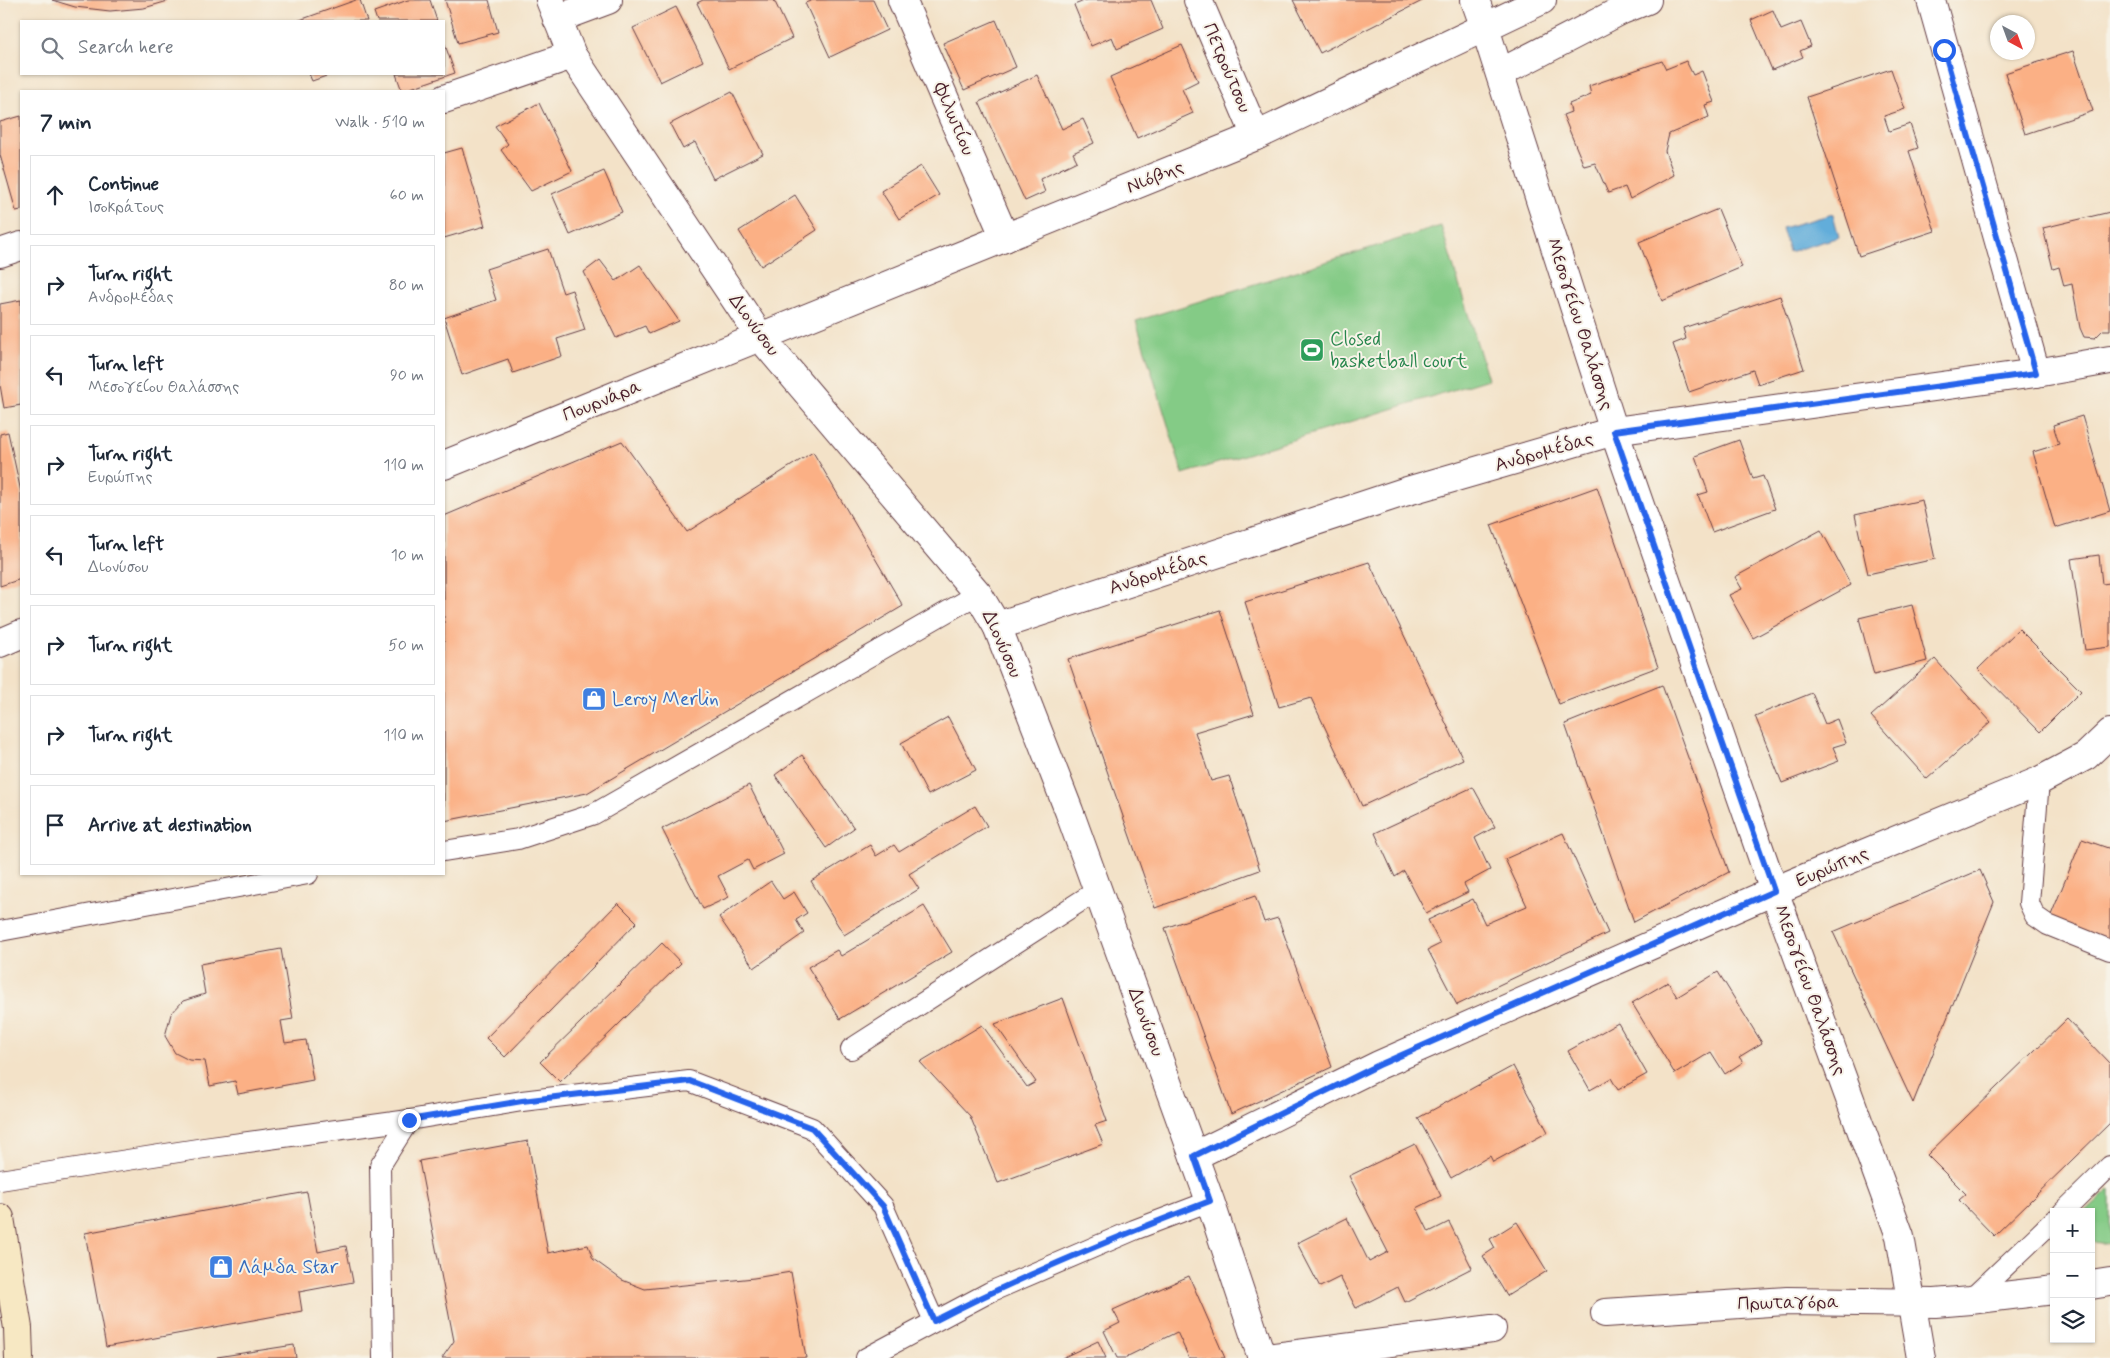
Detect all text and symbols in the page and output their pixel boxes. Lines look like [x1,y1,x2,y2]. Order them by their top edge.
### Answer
north arrow [1990,15,2035,60]
street label: Πετρούτσου [1197,19,1257,117]
search box [20,20,445,75]
icon: search [38,34,66,62]
text: Search here [78,35,174,60]
route start [1933,39,1956,62]
street label: Φιλωτίου [927,78,981,159]
text: 7 min [40,109,92,137]
text: Walk · 510 m [335,112,425,133]
street label: Νιόβης [1123,154,1187,200]
text: Continue [88,172,159,197]
icon: ahead [41,181,69,209]
text: 60 m [390,185,424,206]
text: Ισοκράτους [88,197,164,218]
street label: Μεσογείου Θαλάσσης [1540,235,1620,413]
text: Turn right [88,262,172,287]
icon: right [41,271,69,299]
text: 80 m [389,275,424,296]
text: Ανδρομέδας [88,287,174,308]
street label: Διονύσου [723,289,785,361]
place label: Closed basketball court [1330,327,1467,374]
sports icon: Closed basketball court [1299,337,1325,363]
text: Turn left [88,352,164,377]
icon: left [41,361,69,389]
text: 90 m [390,365,424,386]
street label: Πουρνάρα [559,374,645,428]
text: Μεσογείου Θαλάσσης [88,377,239,398]
street label: Ανδρομέδας [1492,426,1596,478]
text: Turn right [88,442,172,467]
icon: right [41,451,69,479]
text: 110 m [383,455,424,476]
text: Ευρώπης [88,467,152,488]
text: Turn left [88,532,164,557]
icon: left [41,541,69,569]
text: 10 m [391,545,424,566]
street label: Ανδρομέδας [1106,545,1210,601]
text: Διονύσου [88,557,149,578]
street label: Διονύσου [976,606,1028,682]
icon: right [41,631,69,659]
text: Turn right [88,633,172,658]
text: 50 m [388,635,424,656]
shop icon: Leroy Merlin [581,686,607,712]
place label: Leroy Merlin [612,687,719,713]
icon: right [41,721,69,749]
text: Turn right [88,723,172,748]
text: 110 m [383,725,424,746]
icon: arrive [41,811,69,839]
text: Arrive at destination [88,813,252,838]
street label: Ευρώπης [1792,841,1872,893]
street label: Μεσογείου Θαλάσσης [1768,901,1852,1079]
street label: Διονύσου [1122,984,1170,1060]
route end [398,1109,421,1132]
map controls [2050,1208,2095,1343]
button: + [2050,1208,2095,1253]
button: − [2050,1253,2095,1298]
shop icon: Λάμδα Star [208,1254,234,1280]
place label: Λάμδα Star [238,1255,339,1280]
street label: Πρωταγόρα [1737,1290,1839,1316]
button: layers [2050,1298,2095,1343]

